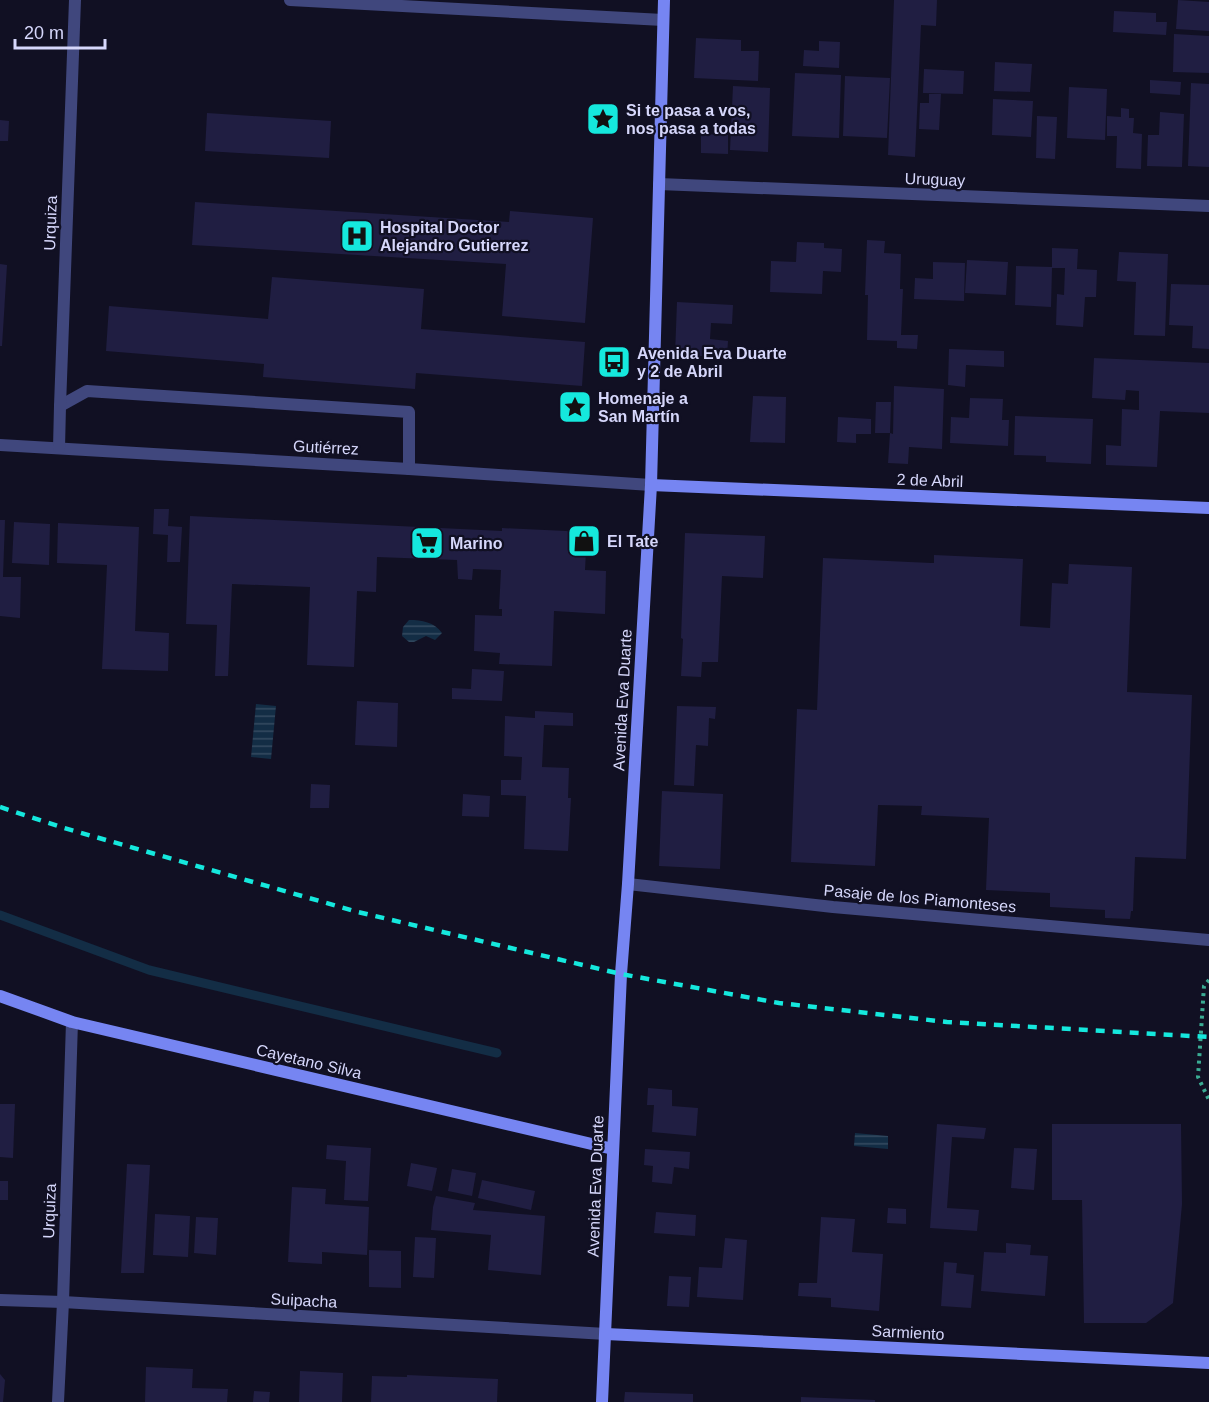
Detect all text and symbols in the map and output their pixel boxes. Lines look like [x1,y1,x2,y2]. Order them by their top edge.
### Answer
scale bar [15,12,105,50]
text: 20 m [24,23,64,43]
place icon: Si te pasa a vos, nos pasa a todas [585,101,621,137]
place label: Si te pasa a vos, nos pasa a todas [626,102,756,137]
street label: Uruguay [904,170,966,189]
street label: Urquiza [41,195,60,251]
hospital icon: Hospital Doctor Alejandro Gutierrez [339,218,375,254]
place label: Hospital Doctor Alejandro Gutierrez [380,219,528,254]
bus stop icon: Avenida Eva Duarte y 2 de Abril [596,344,632,380]
place label: Avenida Eva Duarte y 2 de Abril [637,345,787,380]
place icon: Homenaje a San Martín [557,389,593,425]
place label: Homenaje a San Martín [598,390,688,425]
street label: Gutiérrez [293,437,359,458]
street label: 2 de Abril [896,471,964,490]
shop icon: El Tate [566,523,602,559]
supermarket icon: Marino [409,525,445,561]
place label: El Tate [607,533,658,550]
place label: Marino [450,535,503,552]
street label: Avenida Eva Duarte [610,629,635,771]
street label: Pasaje de los Piamonteses [823,882,1017,915]
street label: Cayetano Silva [255,1041,363,1082]
street label: Avenida Eva Duarte [585,1115,606,1257]
street label: Urquiza [40,1183,59,1239]
street label: Suipacha [270,1290,338,1311]
street label: Sarmiento [871,1322,945,1343]

